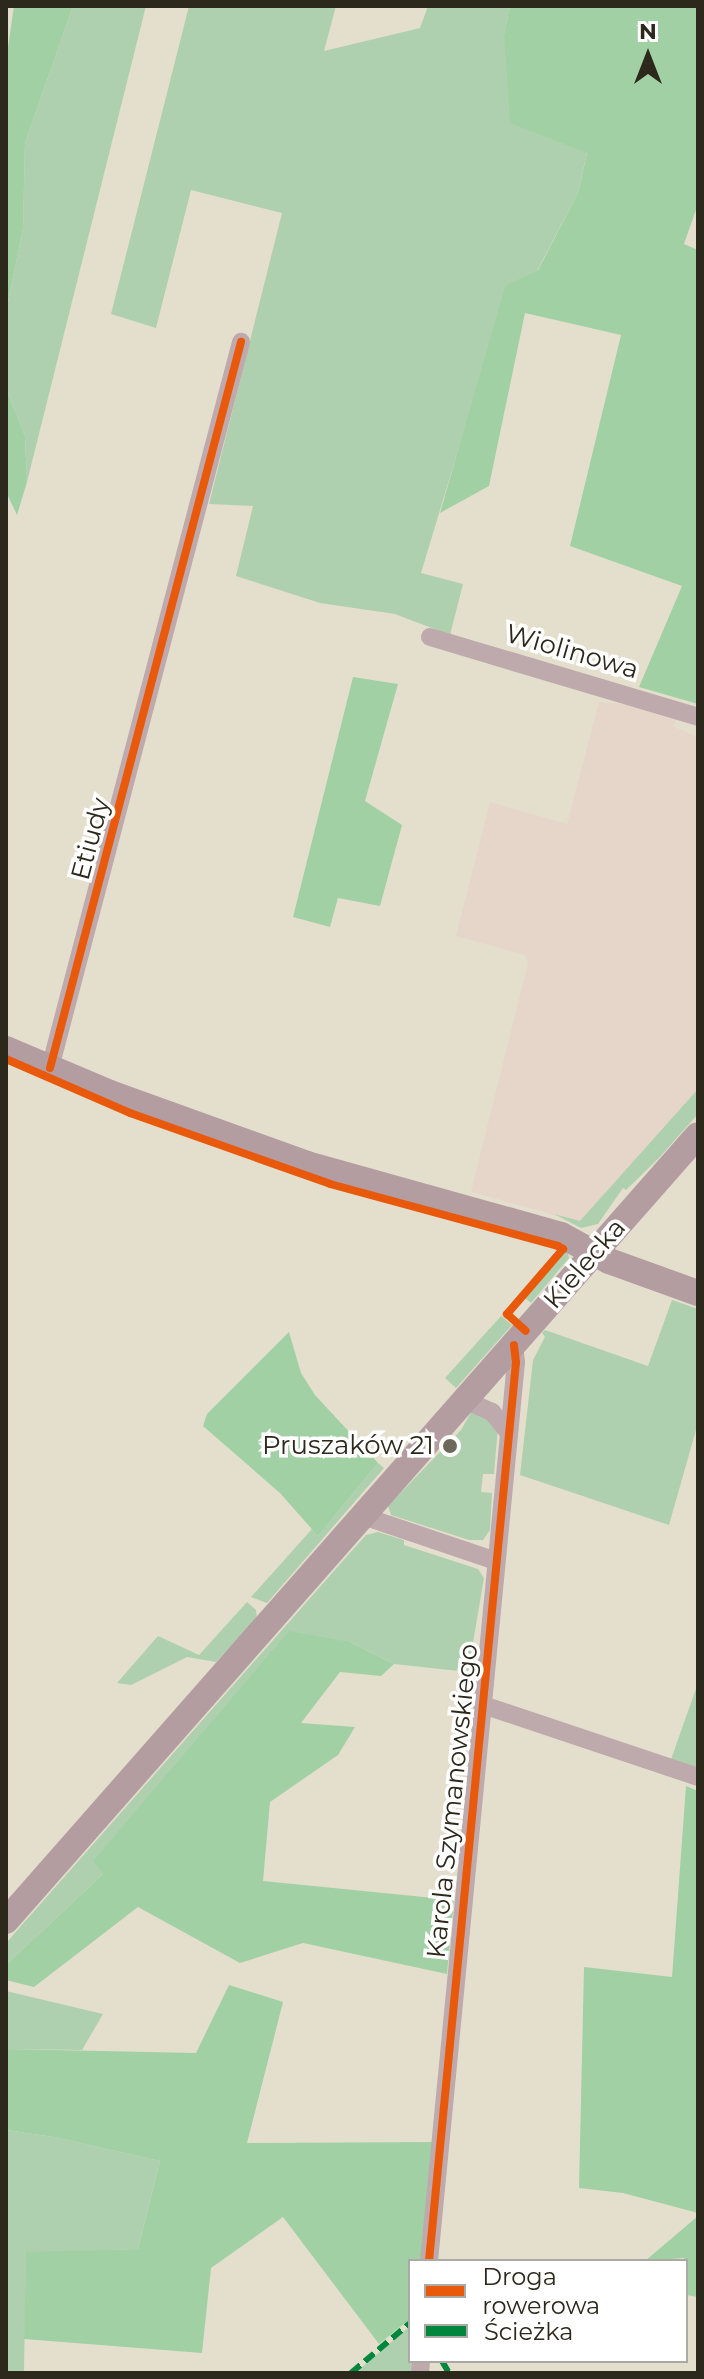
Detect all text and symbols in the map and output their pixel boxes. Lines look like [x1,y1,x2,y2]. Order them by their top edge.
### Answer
north arrow [608,16,688,96]
text: N [639,18,657,45]
street label: Wiolinowa [502,618,642,686]
street label: Etiudy [65,795,117,883]
street label: Kielecka [537,1213,633,1315]
place label: Pruszaków 21 [262,1430,434,1462]
marker: Pruszaków 21 [441,1437,459,1455]
street label: Karola Szymanowskiego [421,1642,485,1960]
legend [408,2259,688,2363]
text: Droga rowerowa [482,2262,600,2320]
text: Ścieżka [484,2317,573,2346]

